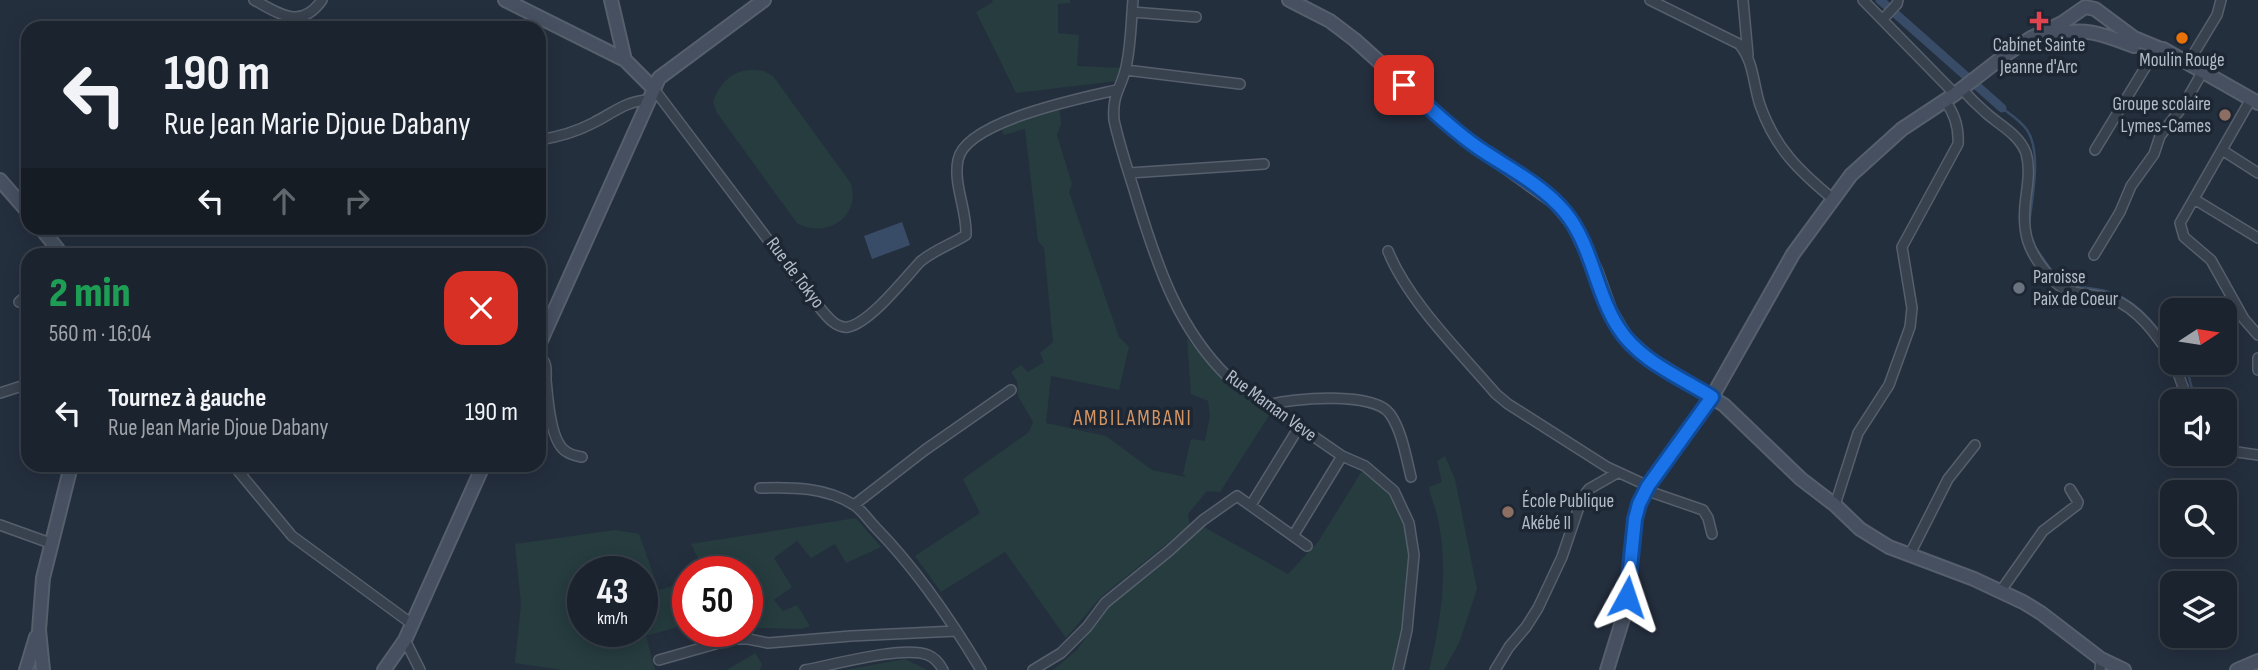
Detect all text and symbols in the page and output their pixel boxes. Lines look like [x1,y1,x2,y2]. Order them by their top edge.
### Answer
marker: Cabinet Sainte Jeanne d'Arc [2029,11,2049,31]
marker: Moulin Rouge [2174,30,2190,46]
place label: Cabinet Sainte Jeanne d'Arc [1993,34,2085,79]
text: 190 m [164,45,270,104]
icon: left [49,49,140,140]
place label: Moulin Rouge [2139,49,2225,72]
pin [1374,55,1434,115]
icon: arrive [1385,66,1423,104]
place label: Groupe scolaire Lymes-Cames [2113,93,2211,138]
text: Rue Jean Marie Djoue Dabany [164,105,471,144]
marker: Groupe scolaire Lymes-Cames [2217,107,2233,123]
icon: left [192,182,230,220]
icon: ahead [265,182,303,220]
icon: right [338,182,376,220]
street label: Rue de Tokyo [761,233,829,313]
place label: Paroisse Paix de Coeur [2033,266,2119,311]
text: 2 min [49,268,130,319]
button: close [444,271,518,345]
marker: Paroisse Paix de Coeur [2011,280,2027,296]
north arrow [2160,298,2236,374]
map controls [2160,298,2237,648]
text: 560 m · 16:04 [49,320,151,348]
street label: Rue Maman Veve [1221,365,1321,447]
text: Tournez à gauche [108,383,266,414]
button: sound [2160,389,2237,466]
icon: left [49,394,87,432]
text: 190 m [465,397,518,428]
district label: AMBILAMBANI [1072,406,1193,431]
text: Rue Jean Marie Djoue Dabany [108,414,328,442]
button: search [2160,480,2237,557]
place label: École Publique Akébé II [1521,490,1614,535]
marker: École Publique Akébé II [1500,504,1516,520]
speed limit sign: 50 [672,556,763,647]
position arrow [1590,560,1664,634]
text: 43 [596,571,629,614]
button: layers [2160,571,2237,648]
text: km/h [597,608,628,629]

